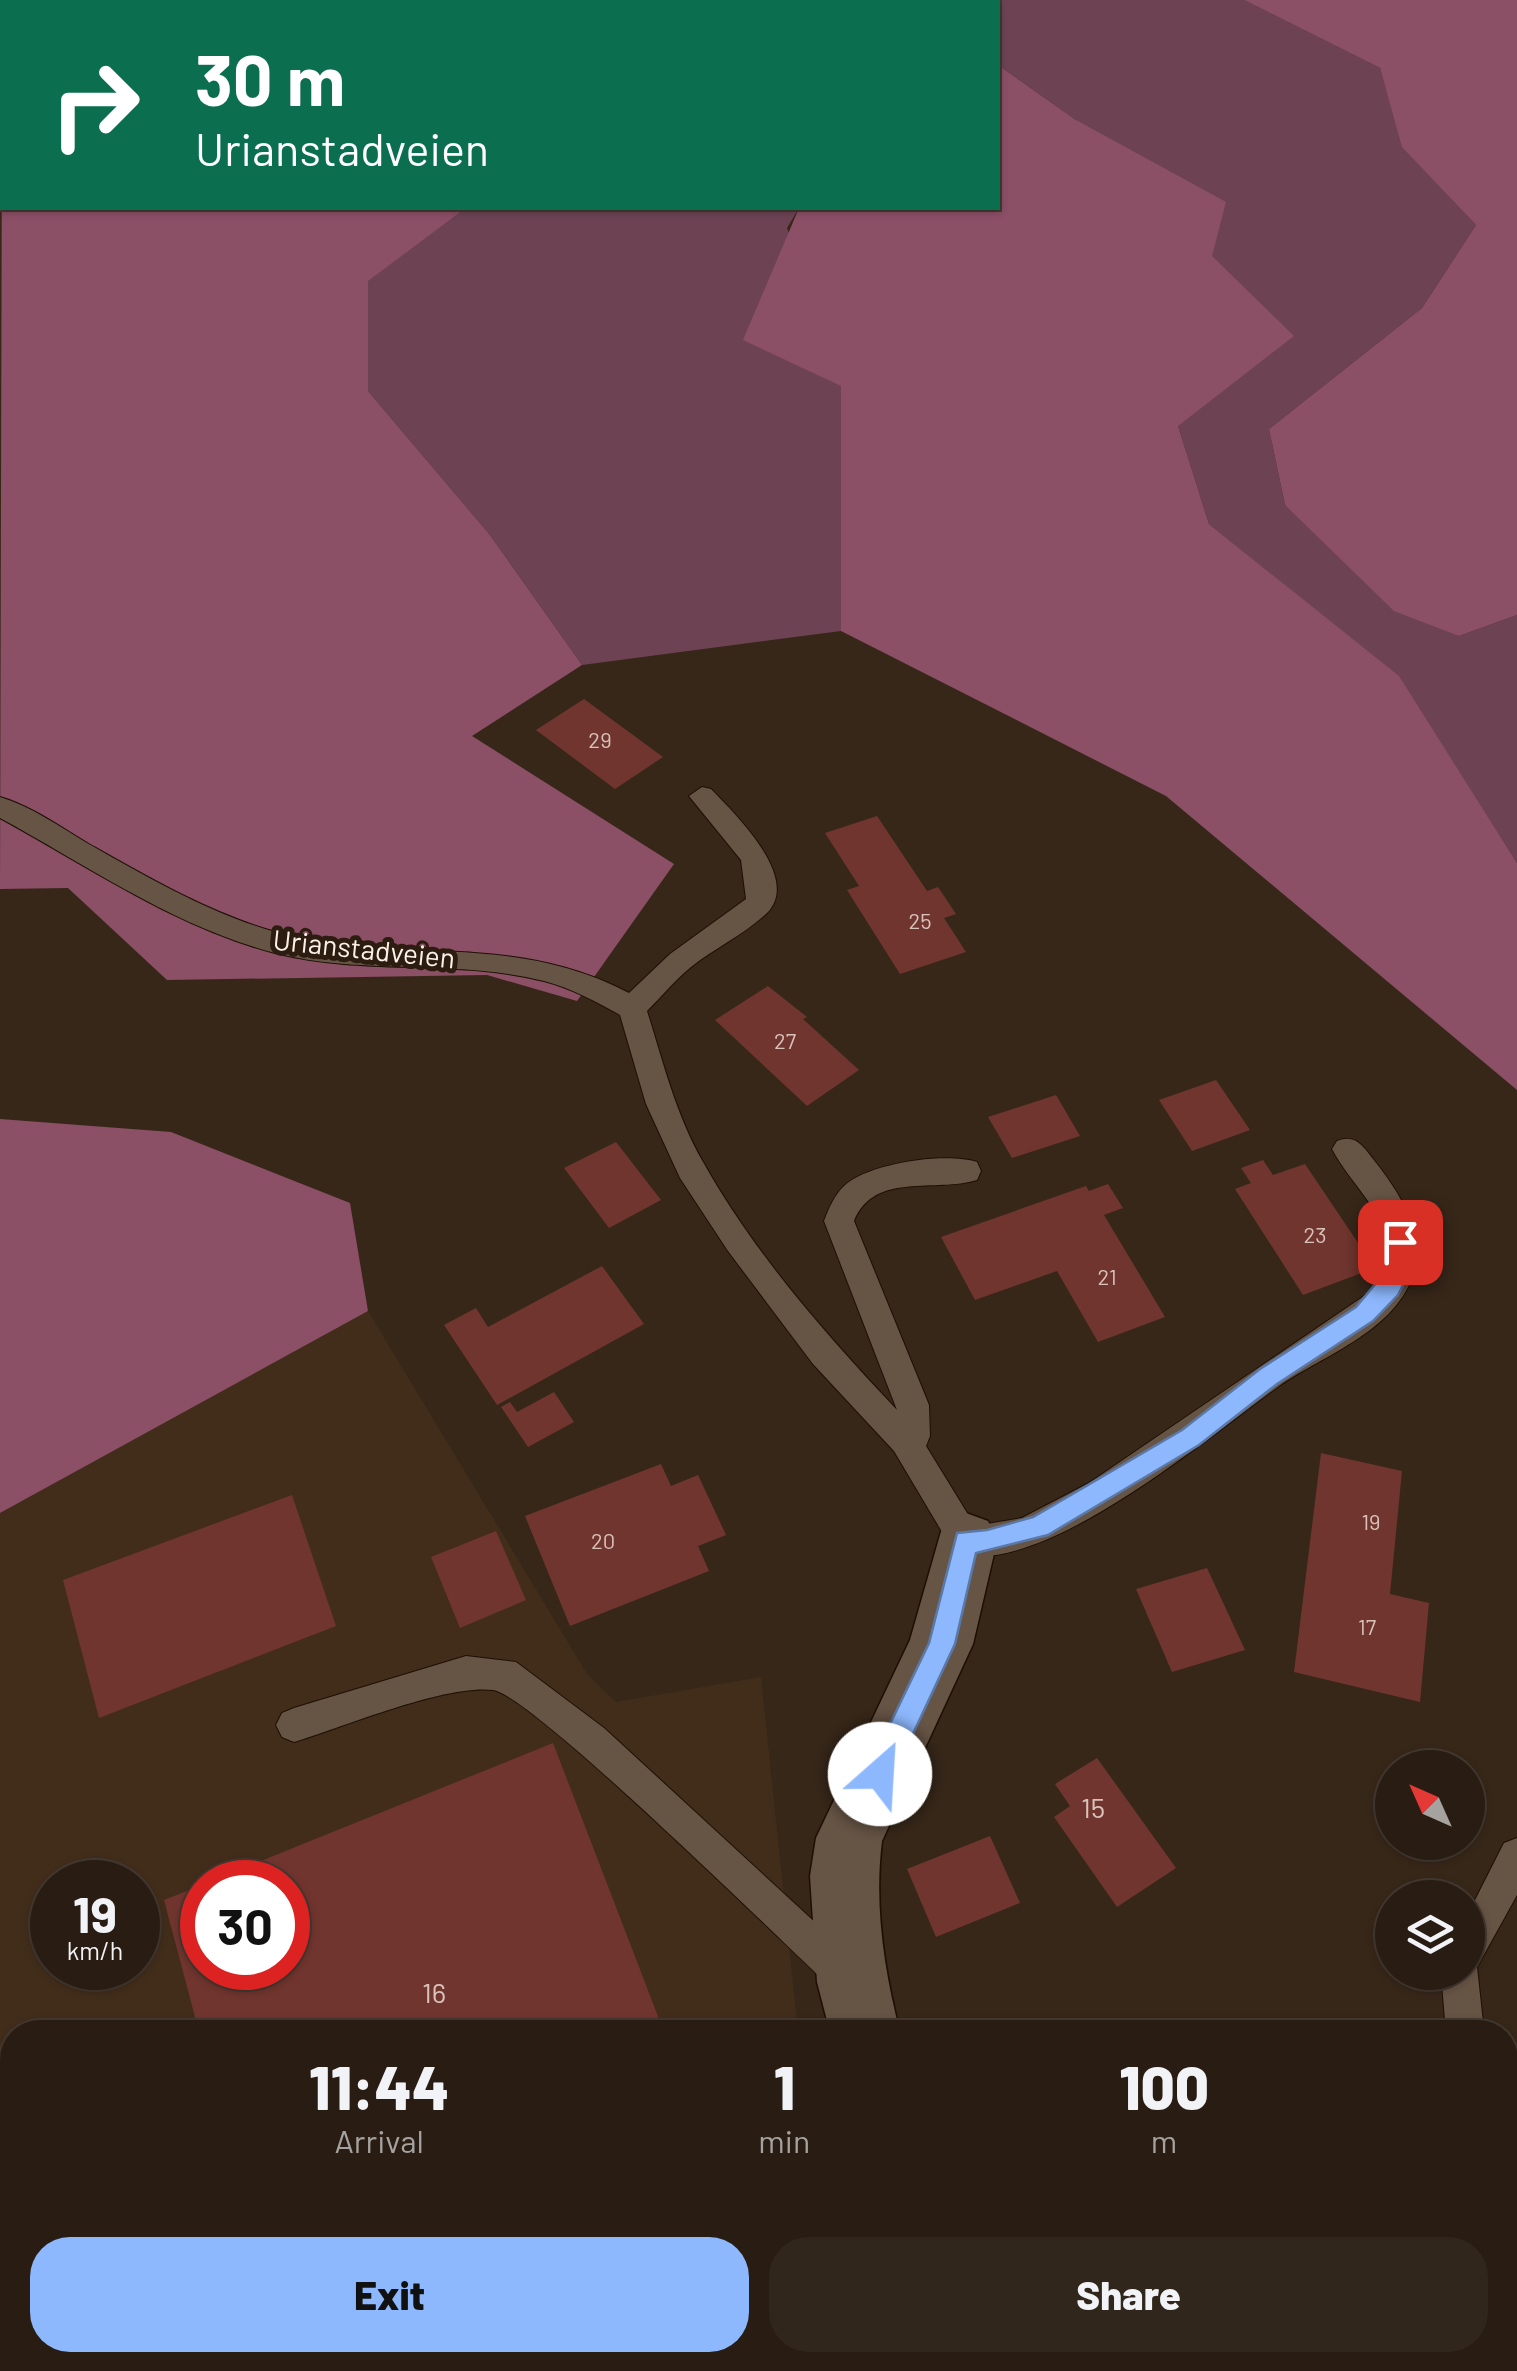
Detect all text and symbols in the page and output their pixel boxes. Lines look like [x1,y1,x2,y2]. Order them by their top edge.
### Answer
text: 30 m [195,36,345,120]
icon: right [30,40,160,170]
text: Urianstadveien [195,121,489,175]
house number: 29 [588,726,612,752]
house number: 25 [908,907,932,933]
street label: Urianstadveien [271,922,457,974]
house number: 27 [774,1027,796,1053]
pin [1358,1200,1443,1285]
icon: arrive [1373,1215,1428,1270]
house number: 23 [1304,1221,1327,1247]
house number: 21 [1097,1263,1117,1289]
house number: 19 [1361,1508,1381,1534]
house number: 20 [591,1527,615,1553]
house number: 17 [1358,1613,1376,1639]
position arrow [828,1722,932,1826]
north arrow [1375,1750,1485,1860]
map controls [1375,1750,1485,1990]
house number: 15 [1081,1790,1105,1824]
speed limit sign: 30 [180,1860,310,1990]
button: layers [1375,1880,1485,1990]
text: 19 [73,1883,117,1943]
text: km/h [67,1935,123,1965]
house number: 16 [422,1975,446,2009]
text: 11:44 [309,2050,449,2122]
text: 1 [774,2050,795,2122]
text: 100 [1119,2050,1209,2122]
text: Arrival [334,2121,424,2159]
text: min [758,2121,810,2159]
text: m [1151,2121,1177,2159]
button: Exit [30,2237,749,2352]
button: Share [769,2237,1488,2352]

